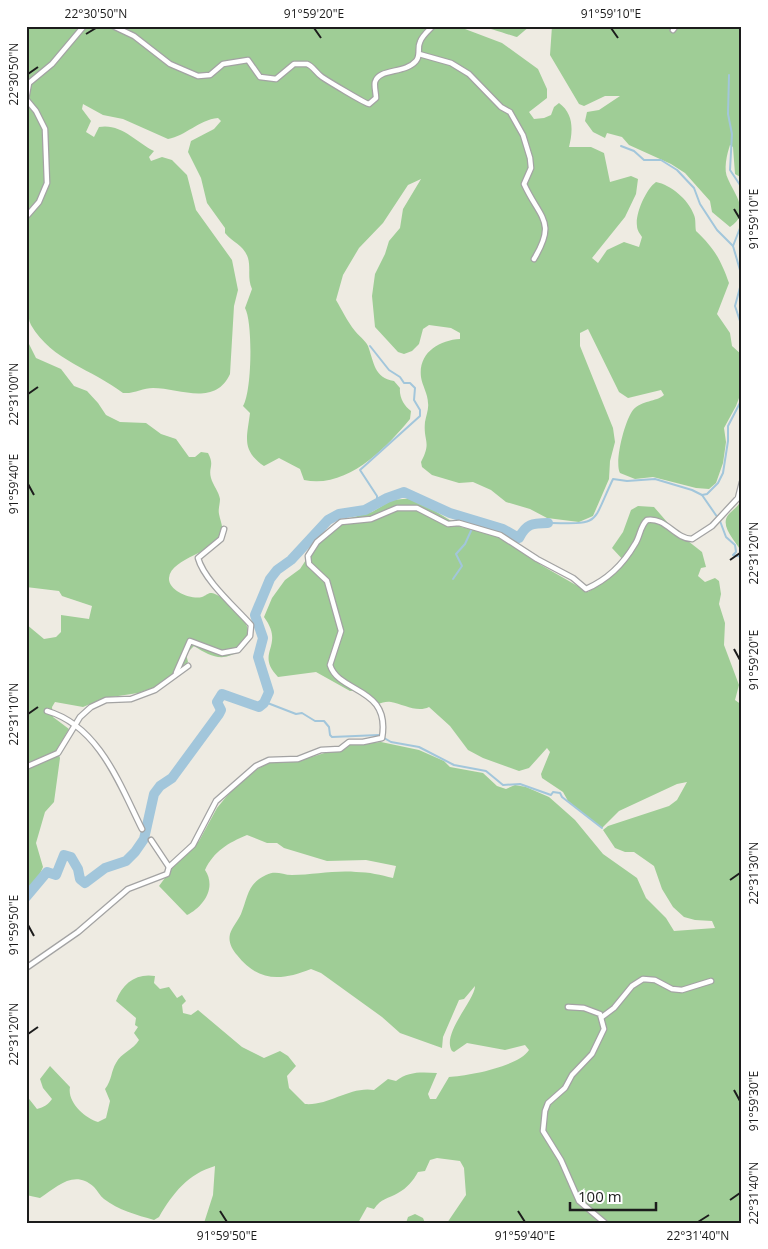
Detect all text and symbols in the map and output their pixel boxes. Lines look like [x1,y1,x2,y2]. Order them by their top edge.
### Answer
text: 22°30'50"N [65,5,127,22]
text: 91°59'20"E [284,5,344,22]
text: 91°59'10"E [581,5,641,22]
text: 22°30'50"N [5,43,22,105]
text: 91°59'10"E [745,189,762,249]
text: 22°31'00"N [5,363,22,425]
text: 91°59'40"E [5,454,22,514]
text: 22°31'20"N [745,522,762,584]
text: 91°59'20"E [745,630,762,690]
text: 22°31'10"N [5,683,22,745]
text: 22°31'30"N [745,842,762,904]
text: 91°59'50"E [5,895,22,955]
text: 22°31'20"N [5,1003,22,1065]
text: 91°59'30"E [745,1071,762,1131]
text: 22°31'40"N [745,1162,762,1224]
scale bar [570,1179,657,1211]
text: 100 m [578,1186,622,1206]
text: 91°59'50"E [197,1227,257,1244]
text: 91°59'40"E [495,1227,555,1244]
text: 22°31'40"N [667,1227,729,1244]

